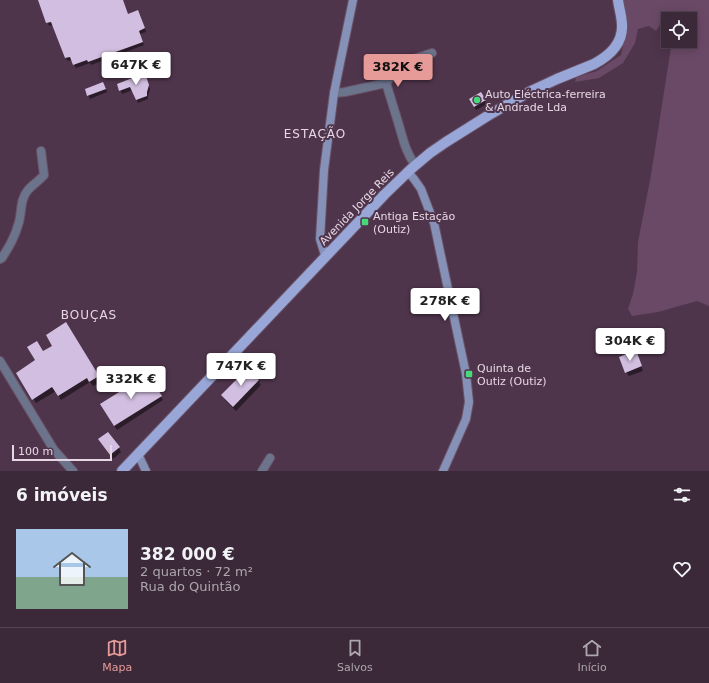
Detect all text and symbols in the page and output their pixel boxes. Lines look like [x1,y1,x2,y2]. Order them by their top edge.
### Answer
map controls [661,12,697,48]
button: locate [661,12,697,48]
pin: 647K € [103,52,169,86]
pin: 382K € [365,54,431,88]
text: 647K € [111,57,161,72]
text: 382K € [373,59,423,74]
place label: Auto Eléctrica-ferreira & Andrade Lda [485,88,606,114]
marker: Auto Eléctrica-ferreira & Andrade Lda [472,95,482,105]
district label: ESTAÇÃO [284,126,346,141]
street label: Avenida Jorge Reis [317,166,397,248]
place label: Antiga Estação (Outiz) [373,210,456,236]
marker: Antiga Estação (Outiz) [360,217,370,227]
pin: 278K € [412,288,478,322]
text: 278K € [420,293,470,308]
district label: BOUÇAS [61,308,117,322]
pin: 304K € [597,328,663,362]
text: 304K € [605,333,655,348]
pin: 747K € [208,353,274,387]
text: 747K € [216,358,266,373]
place label: Quinta de Outiz (Outiz) [477,362,547,388]
pin: 332K € [98,366,164,400]
marker: Quinta de Outiz (Outiz) [464,369,474,379]
text: 332K € [106,371,156,386]
scale bar [12,443,112,462]
text: 100 m [18,445,53,458]
icon: filters [671,484,693,506]
text: 6 imóveis [16,485,108,505]
text: 382 000 € [140,544,235,564]
icon: home [48,545,96,593]
icon: heart [671,558,693,580]
text: 2 quartos · 72 m² [140,564,253,579]
text: Rua do Quintão [140,579,240,594]
tab: Mapa [102,637,132,674]
tab: Salvos [337,637,373,674]
tab: Início [578,637,607,674]

